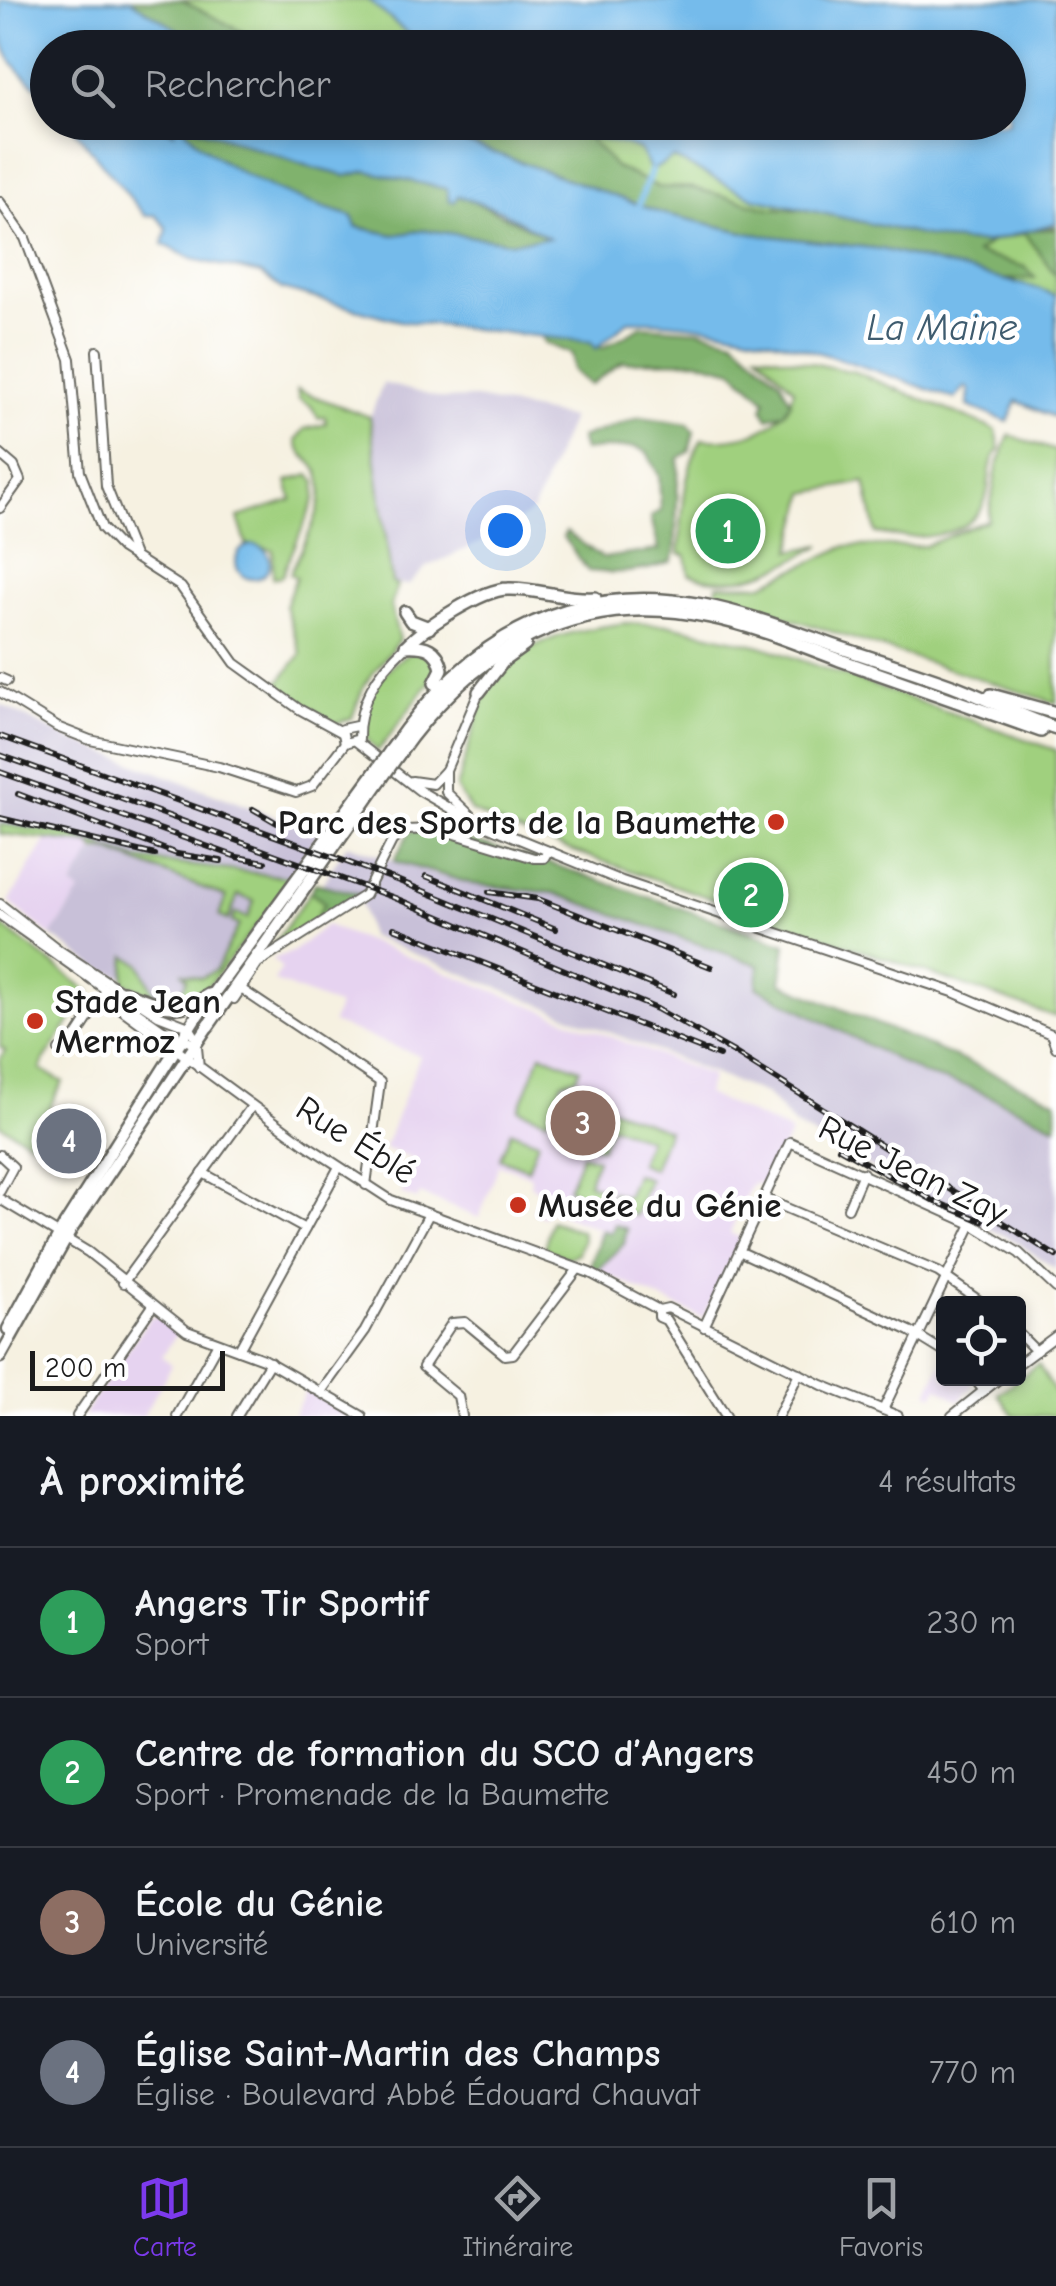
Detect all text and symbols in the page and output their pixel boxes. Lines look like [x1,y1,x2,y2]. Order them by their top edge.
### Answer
search box [30,30,1026,140]
icon: search [65,58,120,113]
text: Rechercher [145,63,331,107]
water label: La Maine [866,306,1018,350]
pin: 1 [696,494,760,568]
your location [480,505,531,556]
place label: Parc des Sports de la Baumette [278,802,756,843]
marker: Parc des Sports de la Baumette [765,811,787,833]
pin: 2 [718,858,784,932]
place label: Stade Jean Mermoz [55,981,221,1062]
marker: Stade Jean Mermoz [24,1010,46,1032]
pin: 3 [550,1086,616,1160]
street label: Rue Éblé [289,1087,423,1193]
pin: 4 [36,1104,102,1178]
street label: Rue Jean Zay [812,1107,1014,1233]
place label: Musée du Génie [538,1185,782,1226]
marker: Musée du Génie [507,1194,529,1216]
map controls [936,1296,1026,1386]
button: locate [936,1296,1026,1386]
scale bar [30,1346,225,1390]
text: 200 m [45,1352,126,1384]
text: À proximité [40,1457,245,1506]
text: 4 résultats [878,1463,1016,1500]
text: Angers Tir Sportif [135,1582,428,1626]
text: 1 [66,1604,79,1641]
text: 230 m [926,1604,1016,1641]
text: Sport [135,1626,208,1663]
text: Centre de formation du SCO d’Angers [135,1732,754,1776]
text: 2 [65,1754,80,1791]
text: 450 m [927,1754,1016,1791]
text: Sport · Promenade de la Baumette [135,1776,609,1813]
text: École du Génie [135,1882,383,1926]
text: 3 [65,1904,80,1941]
text: 610 m [929,1904,1016,1941]
text: Université [135,1926,268,1963]
text: Église Saint-Martin des Champs [135,2032,661,2076]
text: 4 [65,2054,80,2091]
text: 770 m [929,2054,1016,2091]
text: Église · Boulevard Abbé Édouard Chauvat [135,2076,700,2113]
tab: Carte [133,2171,197,2263]
tab: Itinéraire [463,2171,573,2263]
tab: Favoris [839,2171,923,2263]

